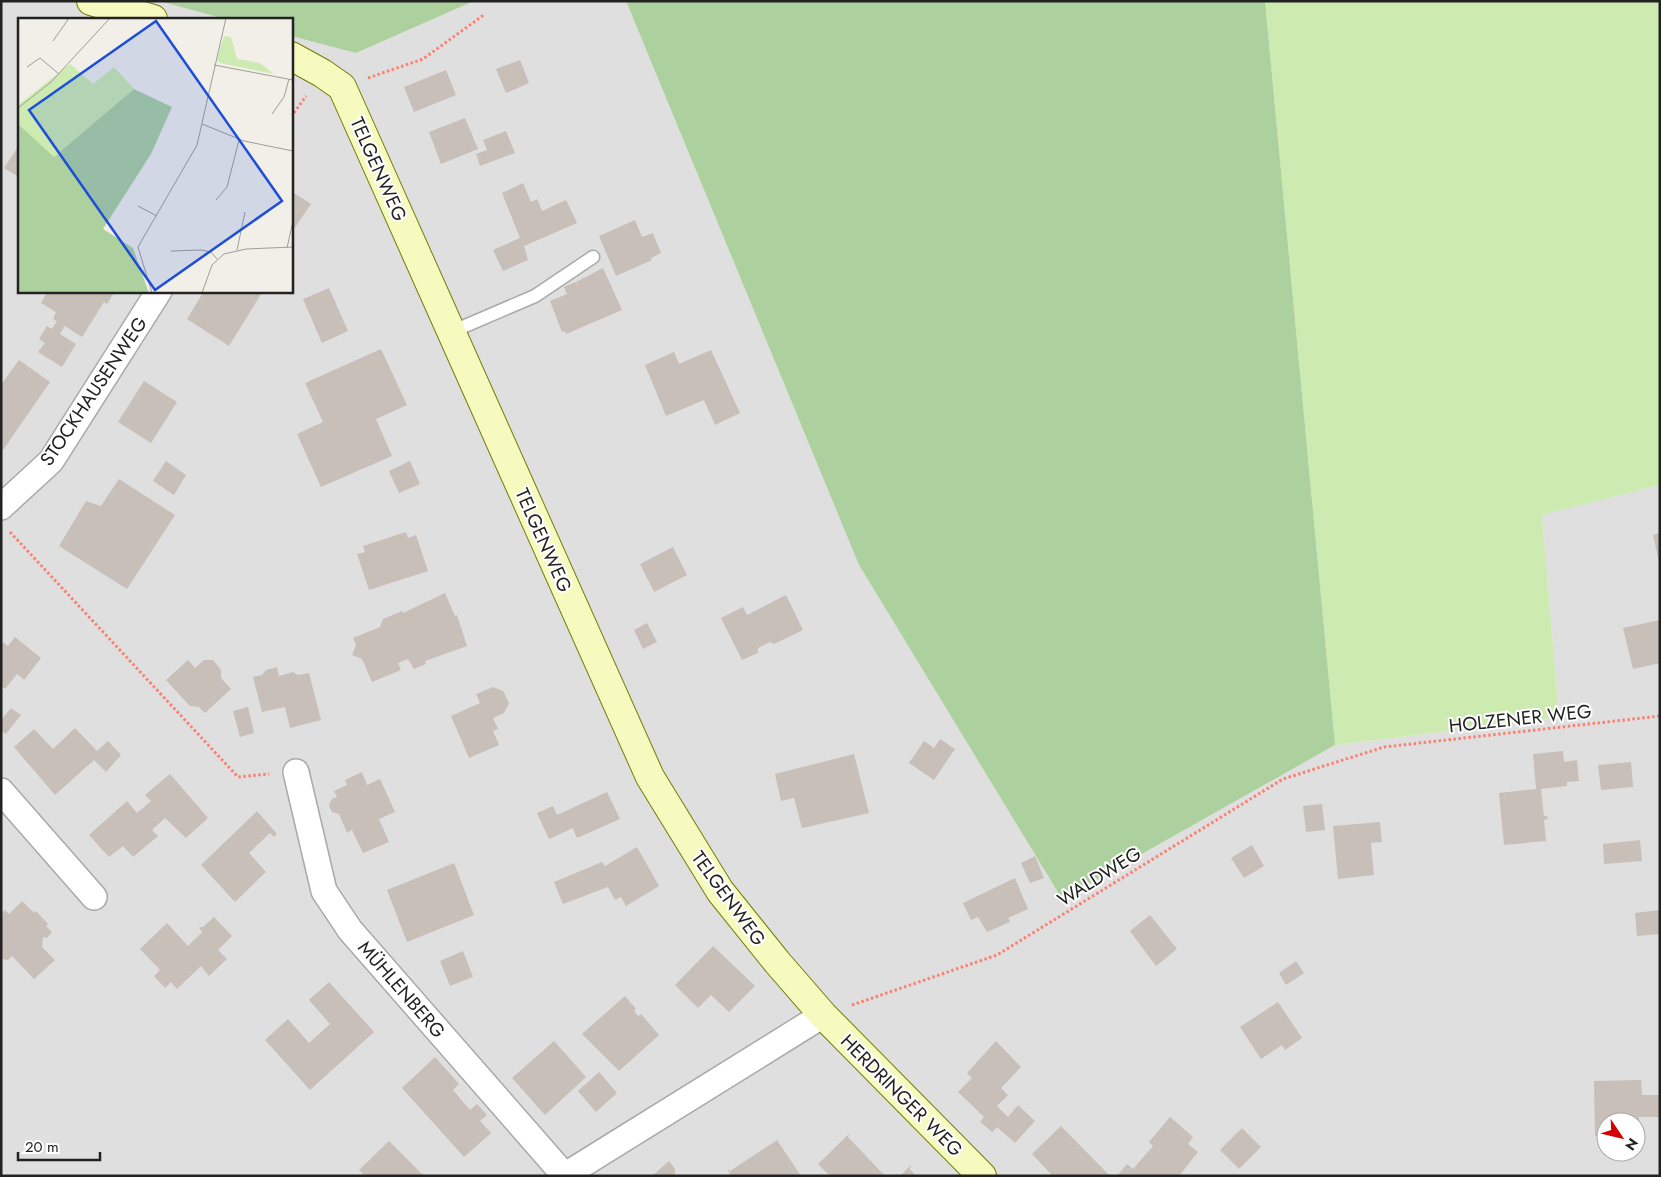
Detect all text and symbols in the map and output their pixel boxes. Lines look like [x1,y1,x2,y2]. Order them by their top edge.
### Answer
inset map [18,18,292,292]
street label: TELGENWEG [344,113,413,225]
street label: STOCKHAUSENWEG [33,311,153,471]
street label: TELGENWEG [509,484,578,596]
street label: HOLZENER WEG [1447,698,1593,739]
street label: WALDWEG [1052,840,1146,913]
street label: TELGENWEG [685,845,772,951]
street label: MÜHLENBERG [352,935,452,1044]
street label: HERDRINGER WEG [834,1028,969,1163]
north arrow [1596,1112,1646,1162]
scale bar [18,1130,100,1162]
text: N [1620,1134,1643,1155]
text: 20 m [25,1136,59,1158]

